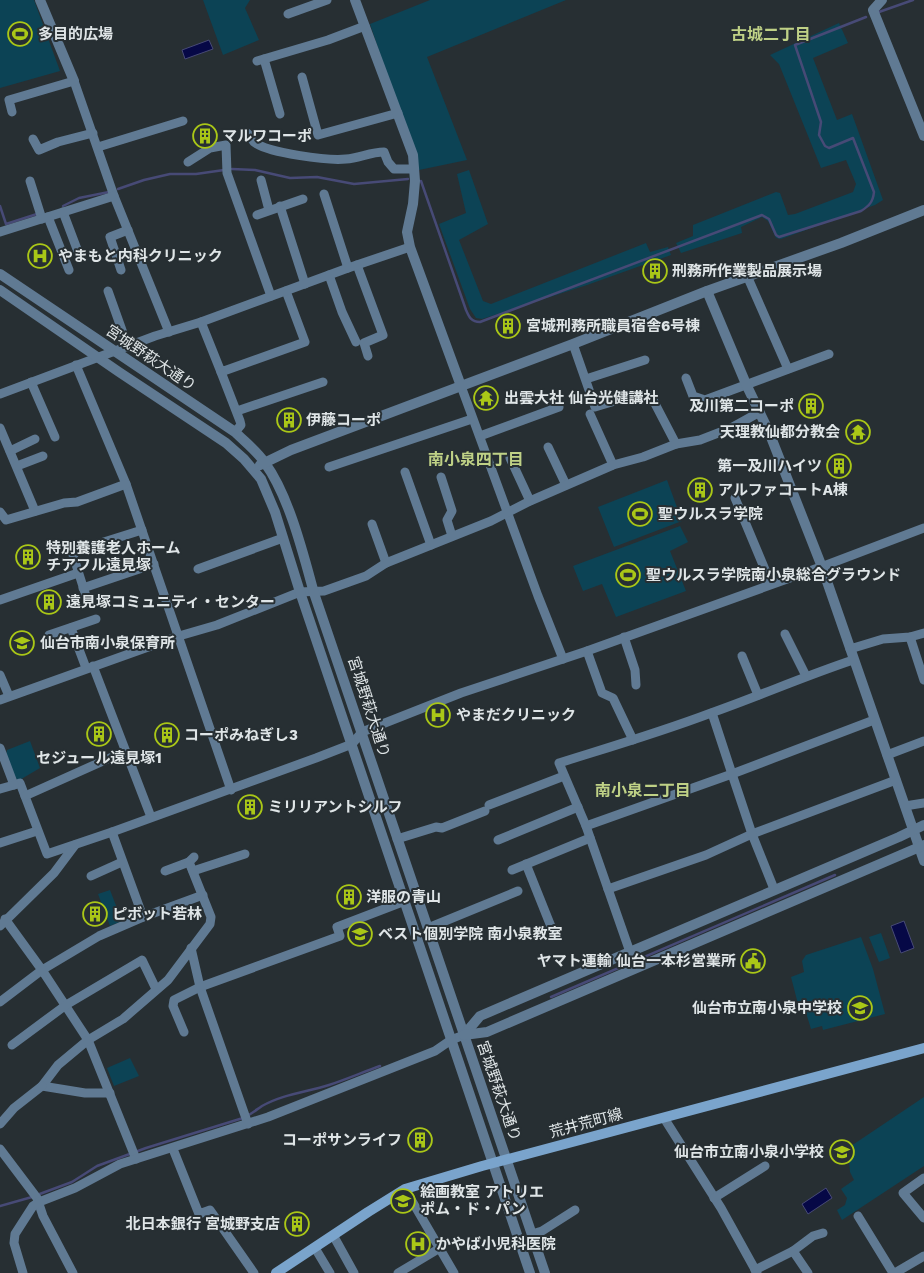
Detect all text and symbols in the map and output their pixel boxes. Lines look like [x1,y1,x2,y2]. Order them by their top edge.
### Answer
sports icon: 多目的広場 [7,21,33,47]
place label: 多目的広場 [38,25,113,43]
district label: 古城二丁目 [731,25,811,44]
building icon: マルワコーポ [192,123,218,149]
place label: マルワコーポ [222,127,312,145]
hospital icon: やまもと内科クリニック [27,243,53,269]
place label: やまもと内科クリニック [58,247,223,265]
building icon: 刑務所作業製品展示場 [642,258,668,284]
place label: 刑務所作業製品展示場 [672,262,822,280]
building icon: 宮城刑務所職員宿舎6号棟 [495,313,521,339]
place label: 宮城刑務所職員宿舎6号棟 [526,317,700,335]
street label: 宮城野萩大通り [102,321,200,395]
temple icon: 出雲大社 仙台光健講社 [473,385,499,411]
place label: 出雲大社 仙台光健講社 [504,389,658,407]
building icon: 及川第二コーポ [798,393,824,419]
place label: 及川第二コーポ [689,397,794,415]
building icon: 伊藤コーポ [276,407,302,433]
place label: 伊藤コーポ [306,411,381,429]
temple icon: 天理教仙都分教会 [845,419,871,445]
place label: 天理教仙都分教会 [720,423,840,441]
district label: 南小泉四丁目 [428,450,524,469]
building icon: 第一及川ハイツ [826,453,852,479]
place label: 第一及川ハイツ [717,457,822,475]
building icon: アルファコートA棟 [687,477,713,503]
place label: アルファコートA棟 [718,481,848,499]
sports icon: 聖ウルスラ学院 [627,501,653,527]
place label: 聖ウルスラ学院 [658,505,763,523]
place label: 特別養護老人ホーム チアフル遠見塚 [46,539,181,574]
building icon: 特別養護老人ホーム チアフル遠見塚 [15,544,41,570]
sports icon: 聖ウルスラ学院南小泉総合グラウンド [615,562,641,588]
place label: 聖ウルスラ学院南小泉総合グラウンド [646,566,901,584]
building icon: 遠見塚コミュニティ・センター [36,589,62,615]
place label: 遠見塚コミュニティ・センター [66,593,275,611]
school or university icon: 仙台市南小泉保育所 [9,630,35,656]
place label: 仙台市南小泉保育所 [40,634,175,652]
street label: 宮城野萩大通り [344,654,394,760]
hospital icon: やまだクリニック [425,702,451,728]
place label: やまだクリニック [456,706,576,724]
building icon: セジュール遠見塚1 [86,721,112,747]
building icon: コーポみねぎし3 [154,722,180,748]
place label: コーポみねぎし3 [184,726,298,744]
place label: セジュール遠見塚1 [36,749,162,767]
district label: 南小泉二丁目 [595,781,691,800]
building icon: ミリリアントシルフ [237,794,263,820]
place label: ミリリアントシルフ [268,798,402,816]
building icon: 洋服の青山 [336,884,362,910]
place label: 洋服の青山 [366,888,441,906]
building icon: ピボット若林 [82,901,108,927]
place label: ピボット若林 [112,905,202,923]
school or university icon: ベスト個別学院 南小泉教室 [347,921,373,947]
place label: ベスト個別学院 南小泉教室 [378,925,563,943]
public building icon: ヤマト運輸 仙台一本杉営業所 [740,948,766,974]
place label: ヤマト運輸 仙台一本杉営業所 [537,952,736,970]
school or university icon: 仙台市立南小泉中学校 [847,995,873,1021]
place label: 仙台市立南小泉中学校 [692,999,842,1017]
street label: 宮城野萩大通り [473,1038,525,1144]
street label: 荒井荒町線 [547,1105,625,1141]
building icon: コーポサンライフ [407,1127,433,1153]
place label: コーポサンライフ [282,1131,402,1149]
school or university icon: 仙台市立南小泉小学校 [829,1139,855,1165]
place label: 仙台市立南小泉小学校 [674,1143,824,1161]
place label: 絵画教室 アトリエ ポム・ド・パン [420,1183,544,1218]
school or university icon: 絵画教室 アトリエ ポム・ド・パン [390,1188,416,1214]
building icon: 北日本銀行 宮城野支店 [284,1211,310,1237]
place label: 北日本銀行 宮城野支店 [126,1215,280,1233]
hospital icon: かやば小児科医院 [405,1231,431,1257]
place label: かやば小児科医院 [436,1235,556,1253]

